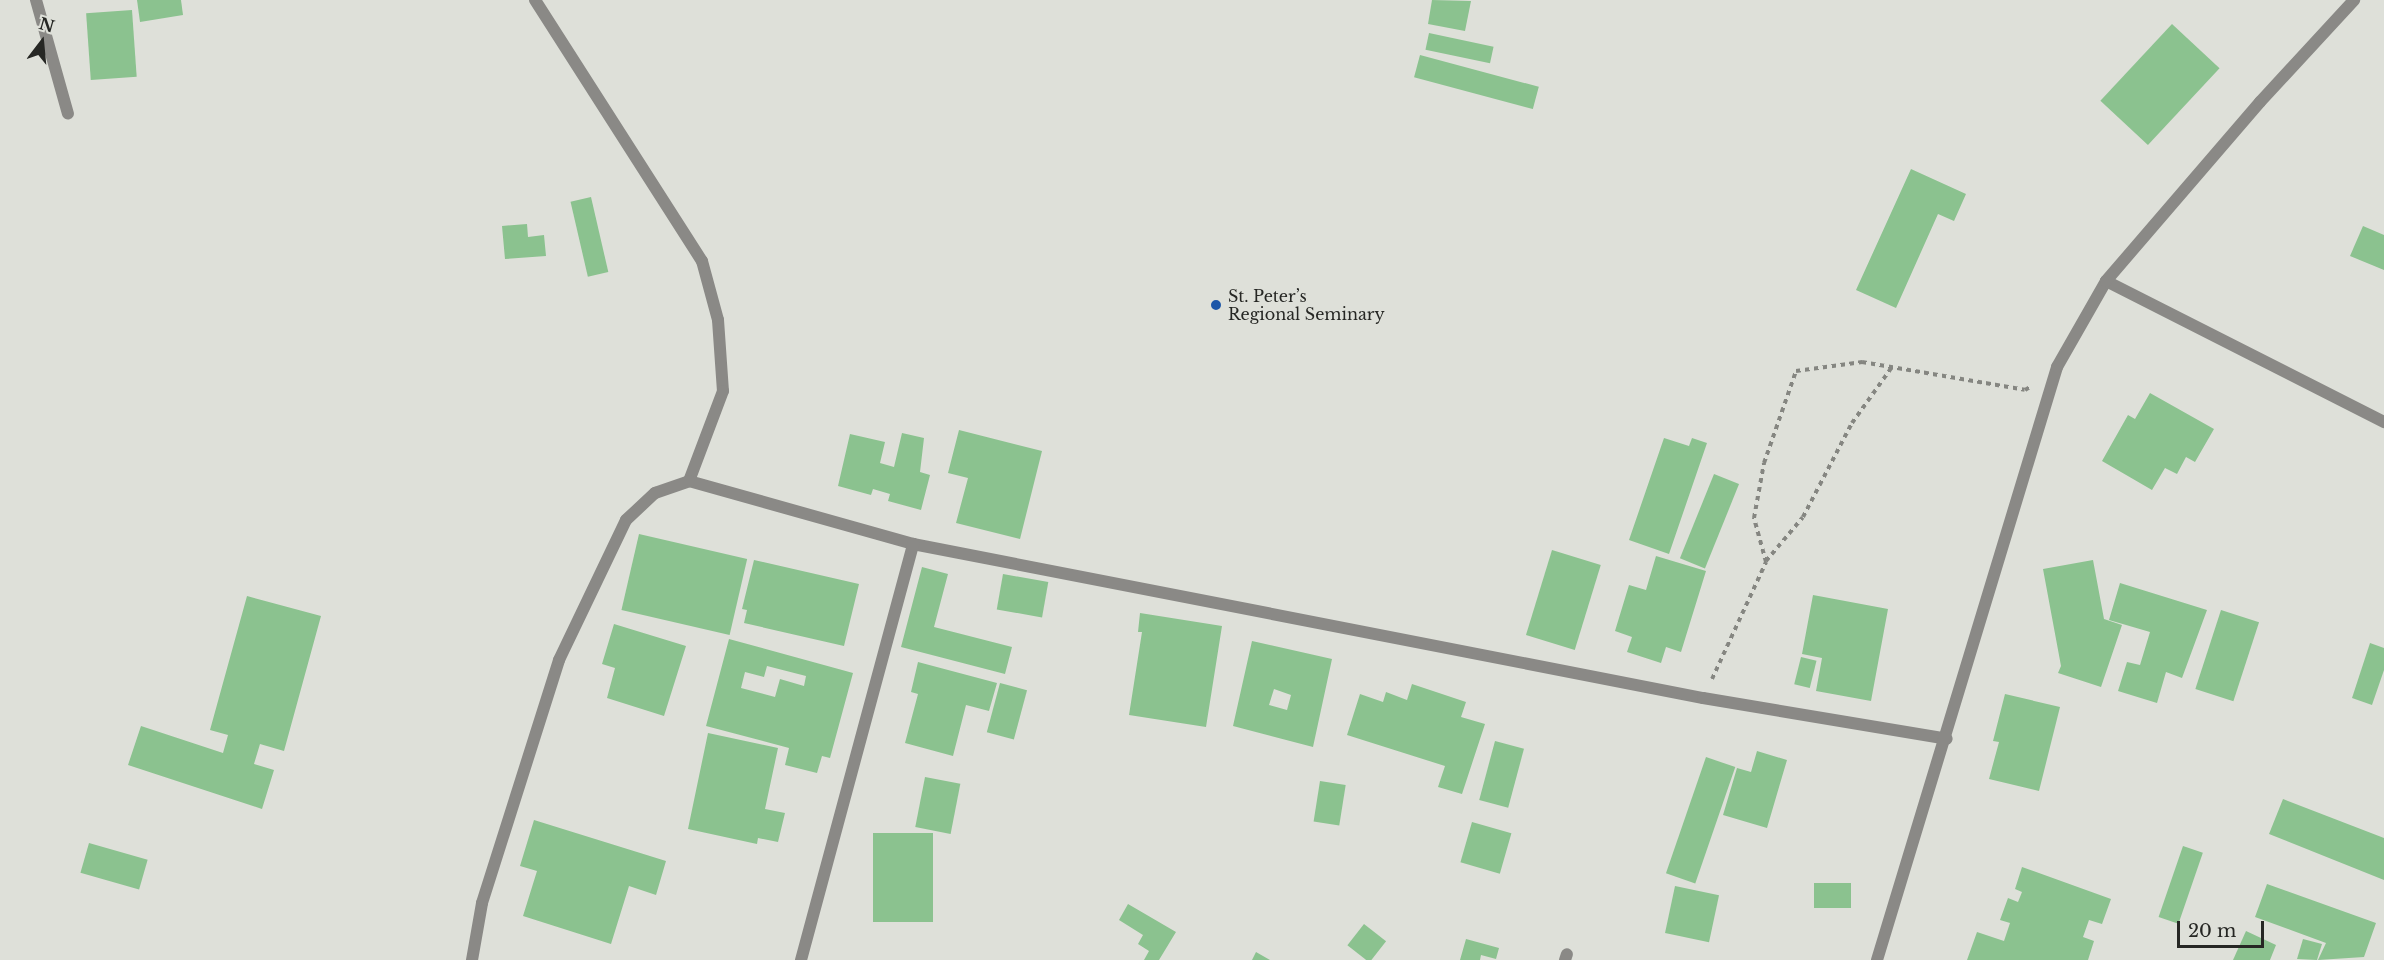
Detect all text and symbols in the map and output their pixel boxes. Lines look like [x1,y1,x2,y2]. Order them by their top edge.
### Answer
north arrow [12,12,72,72]
text: N [37,13,57,36]
place label: St. Peter’s Regional Seminary [1228,286,1385,324]
marker: St. Peter’s Regional Seminary [1209,298,1223,312]
scale bar [2180,909,2267,947]
text: 20 m [2188,920,2236,942]

